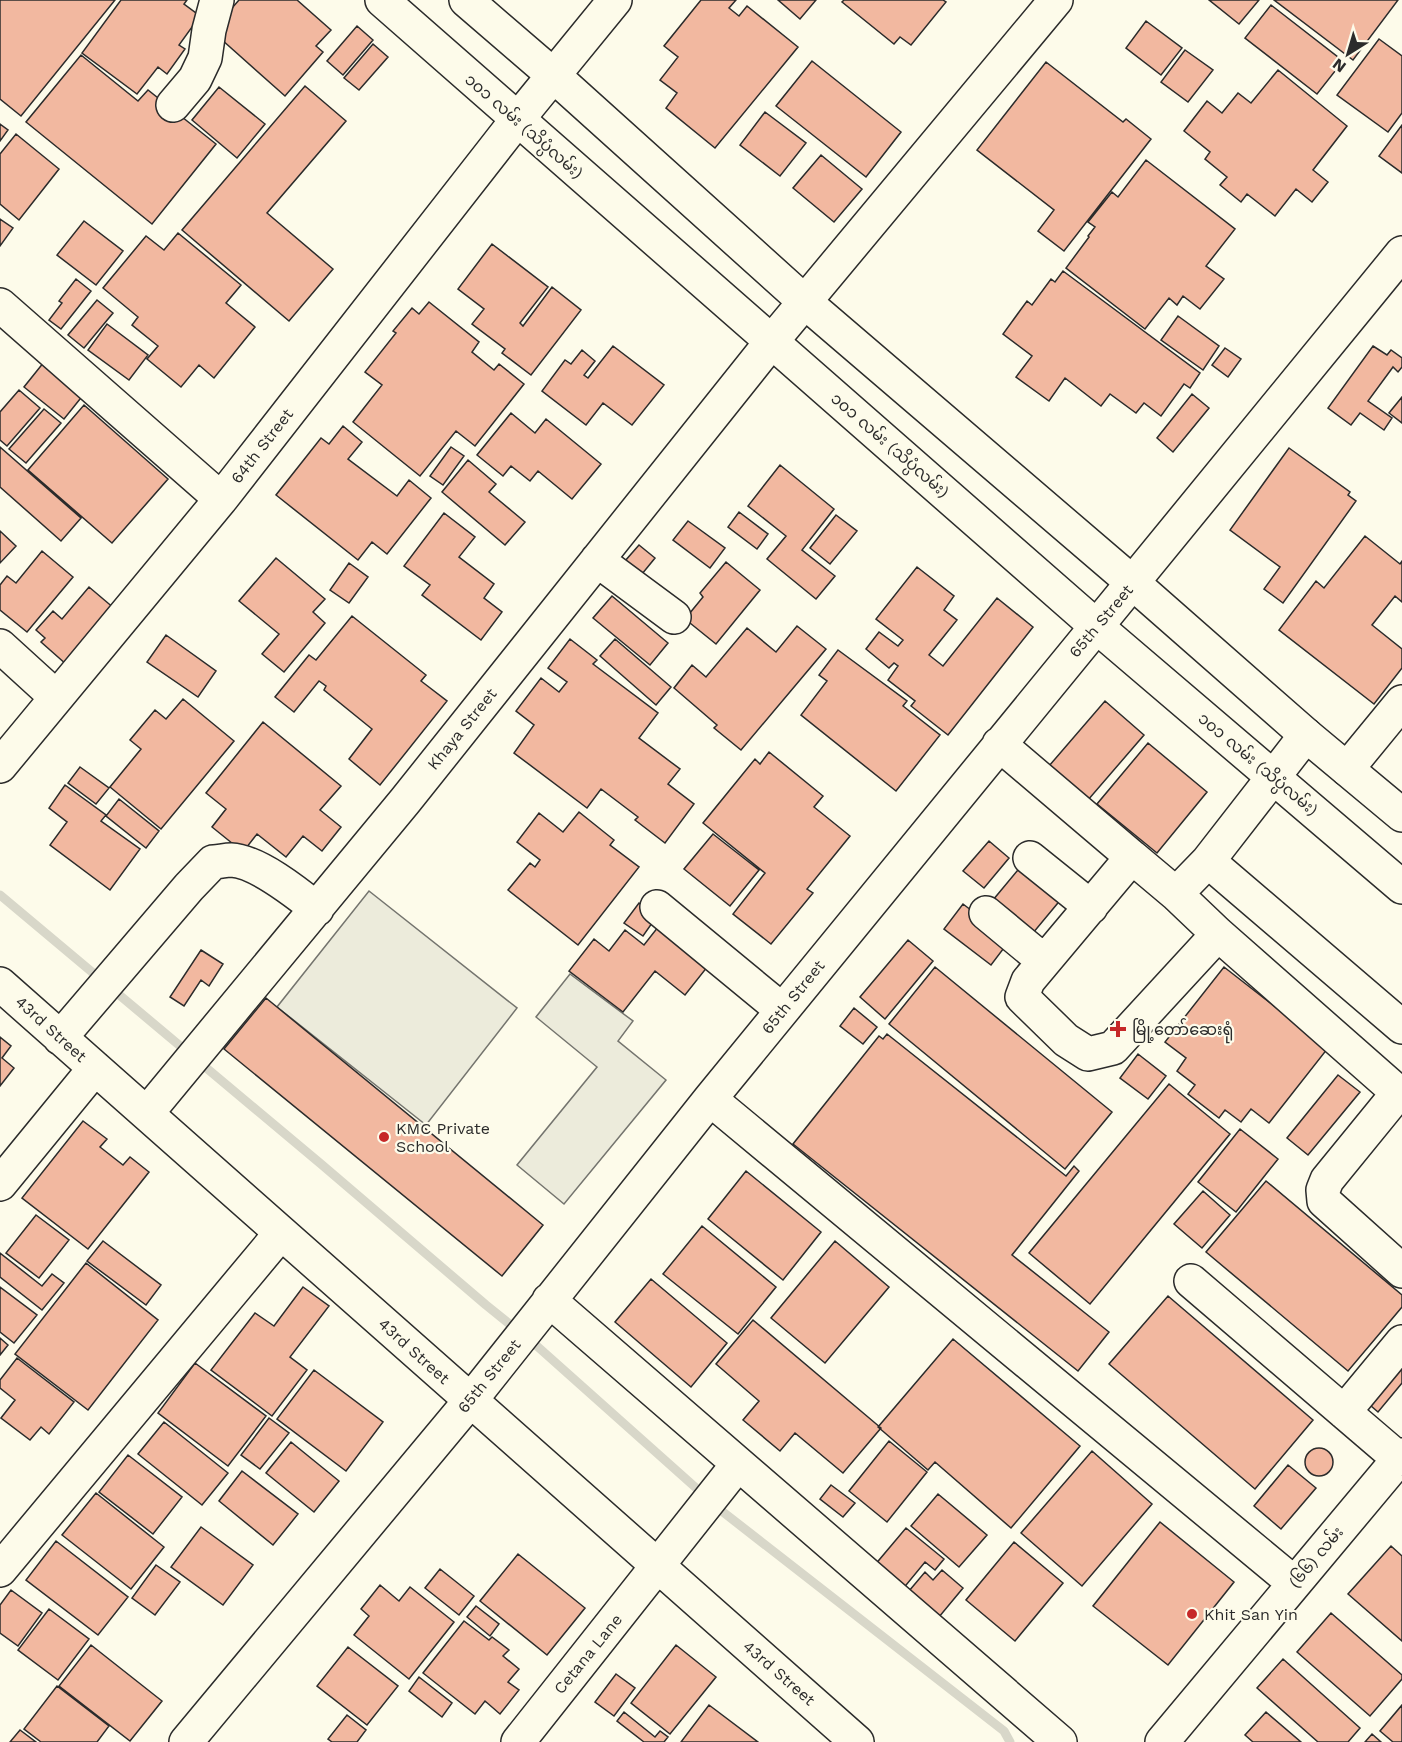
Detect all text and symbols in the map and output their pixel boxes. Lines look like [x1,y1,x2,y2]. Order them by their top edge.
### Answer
north arrow [1318,24,1378,84]
text: N [1329,54,1350,77]
street label: ၁၀၁ လမ်း (သိပ္ပံလမ်း) [458,68,588,186]
street label: ၁၀၁ လမ်း (သိပ္ပံလမ်း) [824,387,954,505]
street label: 64th Street [227,405,297,487]
street label: 65th Street [1065,580,1137,661]
street label: Khaya Street [423,684,501,774]
street label: ၁၀၁ လမ်း (သိပ္ပံလမ်း) [1192,707,1323,823]
street label: 65th Street [758,956,829,1038]
street label: 43rd Street [12,992,91,1066]
place label: မြို့တော်ဆေးရုံ [1132,1018,1233,1044]
marker: မြို့တော်ဆေးရုံ [1109,1020,1127,1038]
place label: KMC Private School [396,1119,490,1156]
marker: KMC Private School [377,1130,391,1144]
street label: 43rd Street [375,1314,454,1388]
street label: 65th Street [454,1335,525,1417]
street label: (၆၆) လမ်း [1283,1521,1347,1591]
place label: Khit San Yin [1204,1605,1298,1624]
marker: Khit San Yin [1185,1607,1199,1621]
street label: Cetana Lane [550,1610,626,1698]
street label: 43rd Street [739,1637,819,1710]

